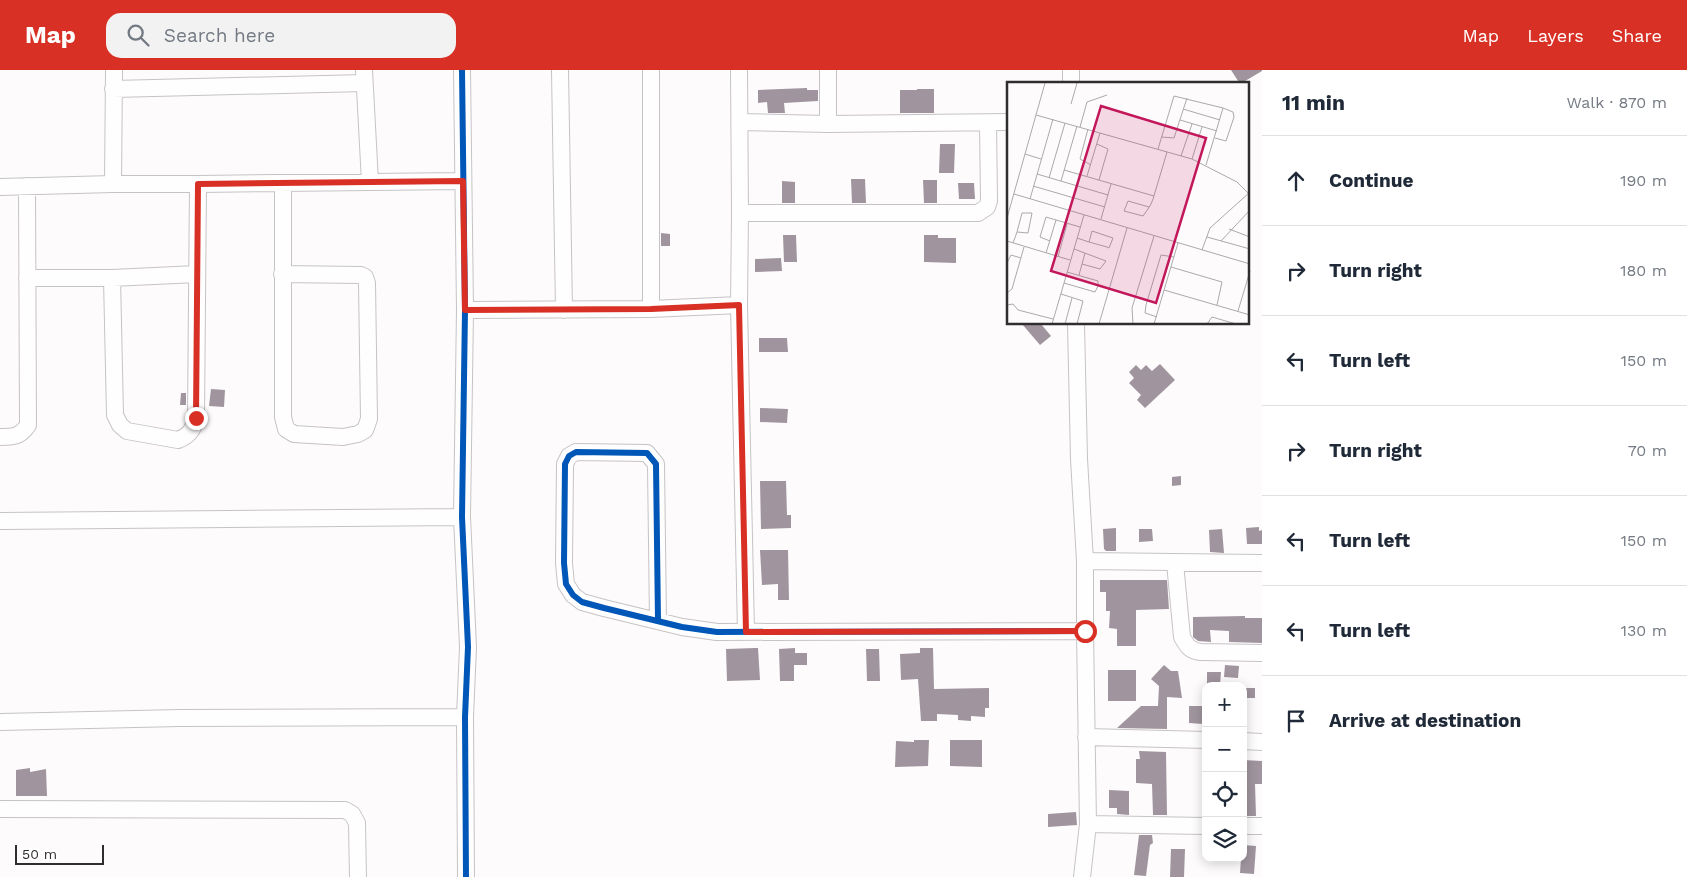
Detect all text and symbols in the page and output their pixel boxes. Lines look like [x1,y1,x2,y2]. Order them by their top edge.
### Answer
search box [106,13,456,58]
text: Map [25,21,76,49]
icon: search [124,21,152,49]
text: Search here [164,24,275,47]
text: Map [1462,25,1499,46]
text: Layers [1527,25,1584,46]
text: Share [1612,25,1662,46]
inset map [1007,82,1250,325]
text: 11 min [1282,90,1345,115]
text: Walk · 870 m [1567,93,1667,112]
icon: ahead [1282,167,1310,195]
text: Continue [1329,169,1413,192]
text: 190 m [1620,171,1667,190]
icon: right [1282,257,1310,285]
text: Turn right [1329,259,1422,282]
text: 180 m [1620,261,1667,280]
icon: left [1282,347,1310,375]
text: Turn left [1329,349,1410,372]
text: 150 m [1621,351,1667,370]
route end [185,407,208,430]
icon: right [1282,437,1310,465]
text: Turn right [1329,439,1422,462]
text: 70 m [1628,441,1667,460]
icon: left [1282,527,1310,555]
text: Turn left [1329,529,1410,552]
text: 150 m [1621,531,1667,550]
icon: left [1282,617,1310,645]
text: Turn left [1329,619,1410,642]
route start [1074,620,1097,643]
text: 130 m [1621,621,1667,640]
map controls [1202,682,1247,862]
button: + [1202,682,1247,727]
icon: arrive [1282,707,1310,735]
text: Arrive at destination [1329,709,1521,732]
button: − [1202,727,1247,772]
button: locate [1202,772,1247,817]
button: layers [1202,817,1247,862]
scale bar [15,842,104,865]
text: 50 m [22,846,57,862]

